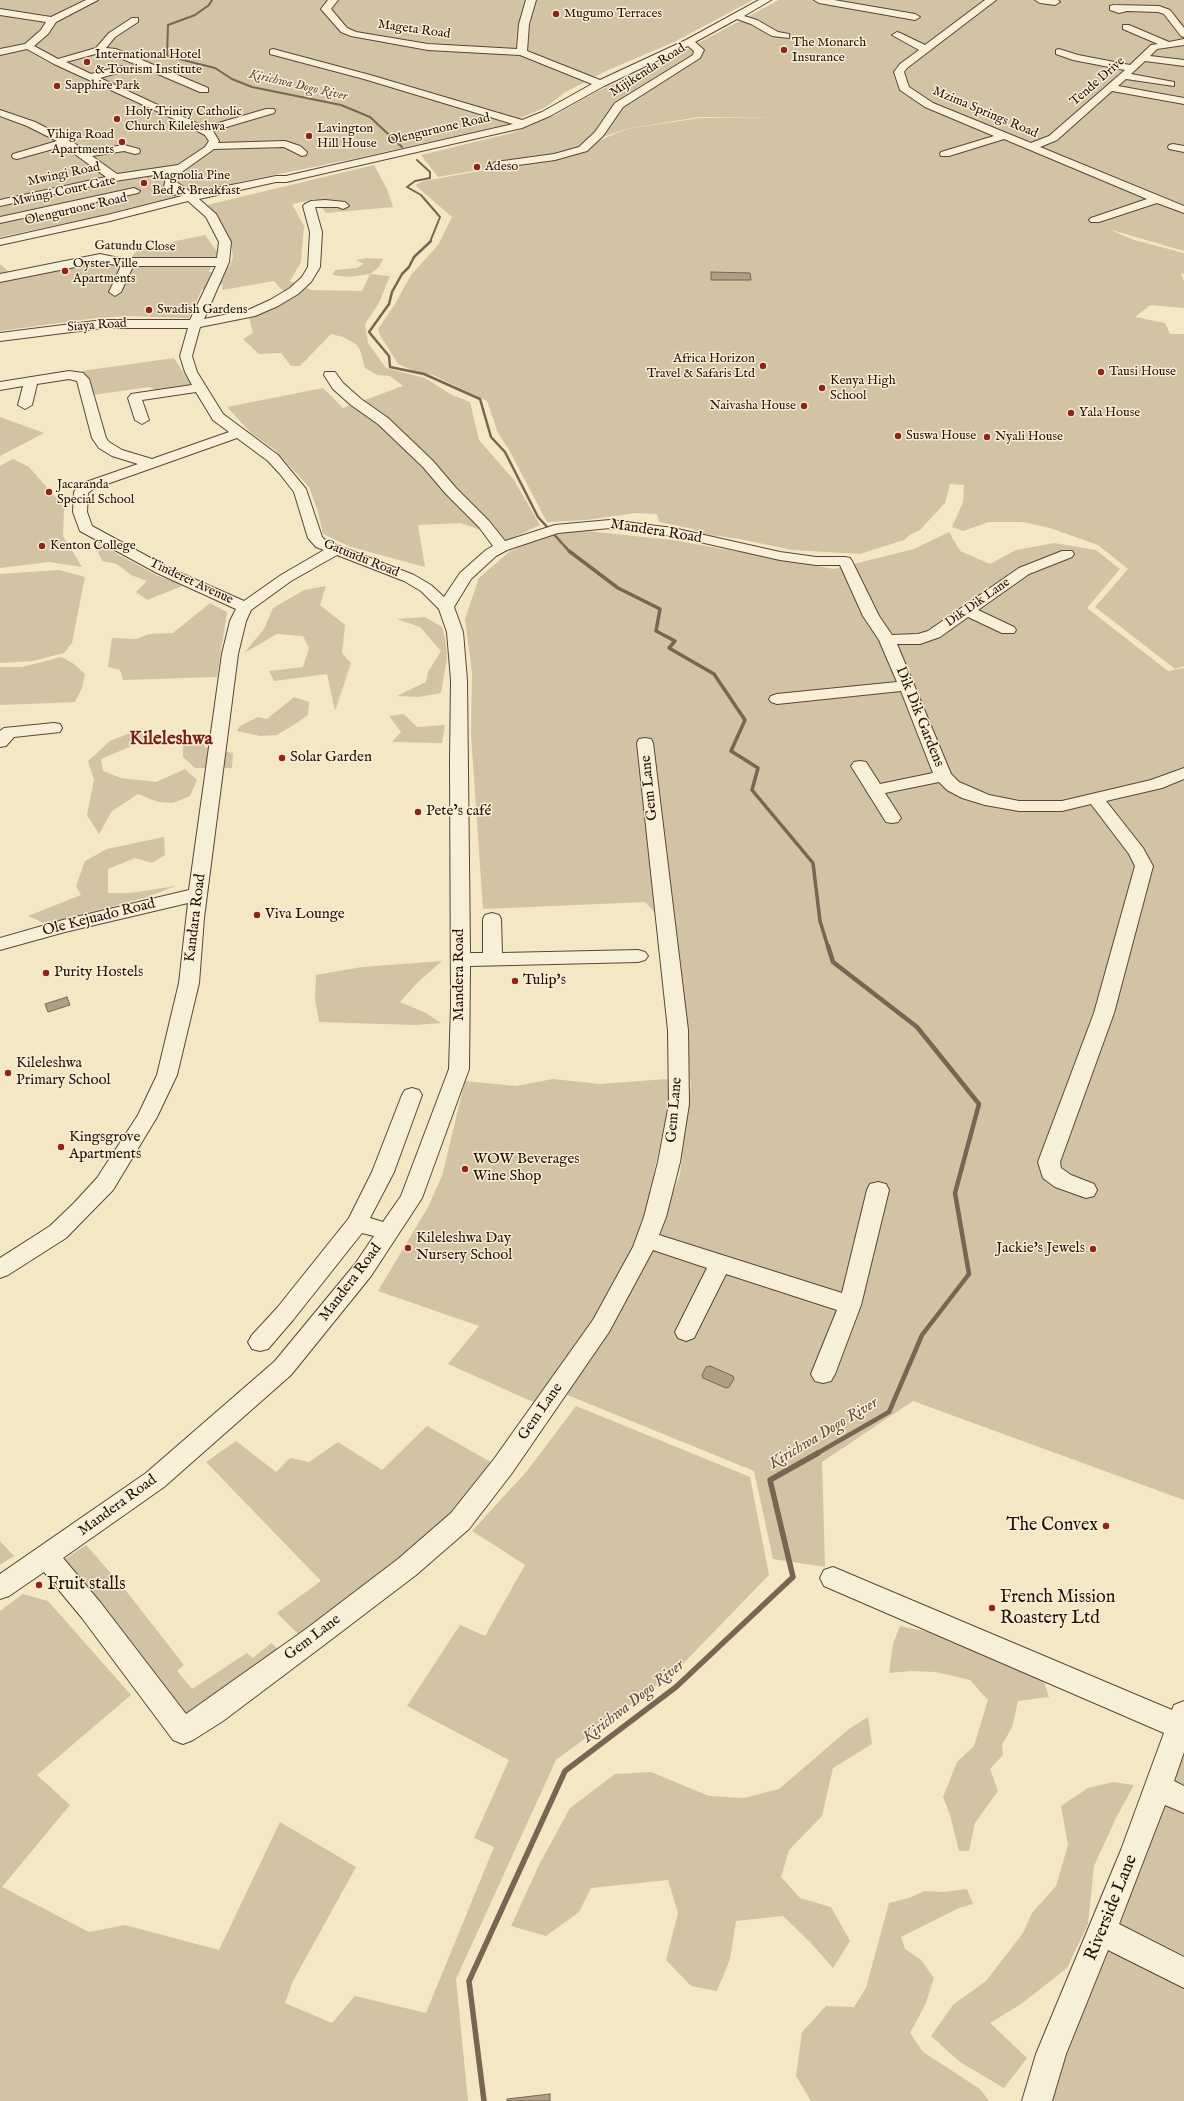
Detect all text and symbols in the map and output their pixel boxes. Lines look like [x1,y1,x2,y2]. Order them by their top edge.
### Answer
place label: Mugumo Terraces [564,6,662,22]
marker: Mugumo Terraces [551,9,561,19]
street label: Mageta Road [377,17,451,43]
place label: The Monarch Insurance [792,35,866,66]
street label: Mijikenda Road [607,41,689,101]
marker: The Monarch Insurance [779,45,789,55]
place label: International Hotel & Tourism Institute [95,47,202,78]
street label: Tende Drive [1068,54,1128,110]
marker: International Hotel & Tourism Institute [82,57,92,67]
water label: Kirichwa Dogo River [247,67,349,105]
place label: Sapphire Park [65,78,140,94]
marker: Sapphire Park [52,81,62,91]
street label: Mzima Springs Road [930,84,1040,142]
place label: Holy Trinity Catholic Church Kileleshwa [125,104,242,135]
street label: Olenguruone Road [386,111,492,149]
marker: Holy Trinity Catholic Church Kileleshwa [112,114,122,124]
place label: Lavington Hill House [317,121,377,152]
place label: Vihiga Road Apartments [47,127,114,158]
marker: Lavington Hill House [304,131,314,141]
marker: Vihiga Road Apartments [117,137,127,147]
place label: Adeso [485,159,518,175]
street label: Mwingi Road [26,160,102,190]
marker: Adeso [472,162,482,172]
place label: Magnolia Pine Bed & Breakfast [152,168,240,199]
street label: Mwingi Court Gate [11,173,117,211]
marker: Magnolia Pine Bed & Breakfast [139,178,149,188]
street label: Olenguruone Road [23,191,129,229]
street label: Gatundu Close [94,238,176,256]
place label: Oyster Ville Apartments [73,256,138,287]
marker: Oyster Ville Apartments [60,266,70,276]
place label: Swadish Gardens [157,302,248,318]
marker: Swadish Gardens [144,305,154,315]
street label: Siaya Road [67,316,127,336]
place label: Africa Horizon Travel & Safaris Ltd [647,351,755,382]
marker: Africa Horizon Travel & Safaris Ltd [758,361,768,371]
place label: Tausi House [1109,364,1176,380]
marker: Tausi House [1096,367,1106,377]
place label: Kenya High School [830,373,896,404]
marker: Kenya High School [817,383,827,393]
place label: Naivasha House [710,398,796,414]
marker: Naivasha House [799,401,809,411]
place label: Yala House [1079,405,1140,421]
marker: Yala House [1066,408,1076,418]
place label: Suswa House [906,428,976,444]
place label: Nyali House [995,429,1063,445]
marker: Suswa House [893,431,903,441]
marker: Nyali House [982,432,992,442]
place label: Jacaranda Special School [57,477,134,508]
marker: Jacaranda Special School [44,487,54,497]
street label: Mandera Road [609,516,703,548]
street label: Gatundu Road [321,537,401,581]
place label: Kenton College [50,538,136,554]
marker: Kenton College [37,541,47,551]
street label: Tinderet Avenue [147,556,235,608]
street label: Dik Dik Lane [943,575,1013,631]
street label: Dik Dik Gardens [891,664,947,770]
district label: Kileleshwa [129,729,213,751]
place label: Solar Garden [290,749,372,767]
marker: Solar Garden [277,753,287,763]
street label: Gem Lane [638,754,662,822]
place label: Pete’s café [426,803,491,821]
marker: Pete’s café [413,807,423,817]
street label: Kandara Road [182,873,210,963]
street label: Ole Kejuado Road [41,895,157,941]
place label: Viva Lounge [265,906,345,924]
marker: Viva Lounge [252,910,262,920]
street label: Mandera Road [451,929,469,1021]
place label: Purity Hostels [54,964,143,982]
marker: Purity Hostels [41,968,51,978]
place label: Tulip's [523,972,566,990]
marker: Tulip's [510,976,520,986]
place label: Kileleshwa Primary School [16,1055,111,1090]
marker: Kileleshwa Primary School [3,1068,13,1078]
street label: Gem Lane [663,1076,687,1144]
place label: Kingsgrove Apartments [69,1129,141,1164]
marker: Kingsgrove Apartments [56,1142,66,1152]
place label: WOW Beverages Wine Shop [473,1151,580,1186]
marker: WOW Beverages Wine Shop [460,1164,470,1174]
place label: Kileleshwa Day Nursery School [416,1230,512,1265]
place label: Jackie's Jewels [996,1240,1085,1258]
street label: Mandera Road [316,1241,386,1325]
marker: Kileleshwa Day Nursery School [403,1243,413,1253]
marker: Jackie's Jewels [1088,1244,1098,1254]
street label: Gem Lane [515,1380,567,1444]
water label: Kirichwa Dogo River [766,1394,882,1474]
street label: Mandera Road [75,1471,161,1541]
place label: The Convex [1006,1515,1098,1537]
marker: The Convex [1101,1521,1111,1531]
place label: Fruit stalls [47,1574,125,1596]
marker: Fruit stalls [34,1580,44,1590]
place label: French Mission Roastery Ltd [1000,1587,1115,1630]
marker: French Mission Roastery Ltd [987,1603,997,1613]
street label: Gem Lane [281,1611,345,1665]
water label: Kirichwa Dogo River [579,1656,689,1748]
street label: Riverside Lane [1081,1852,1143,1964]

